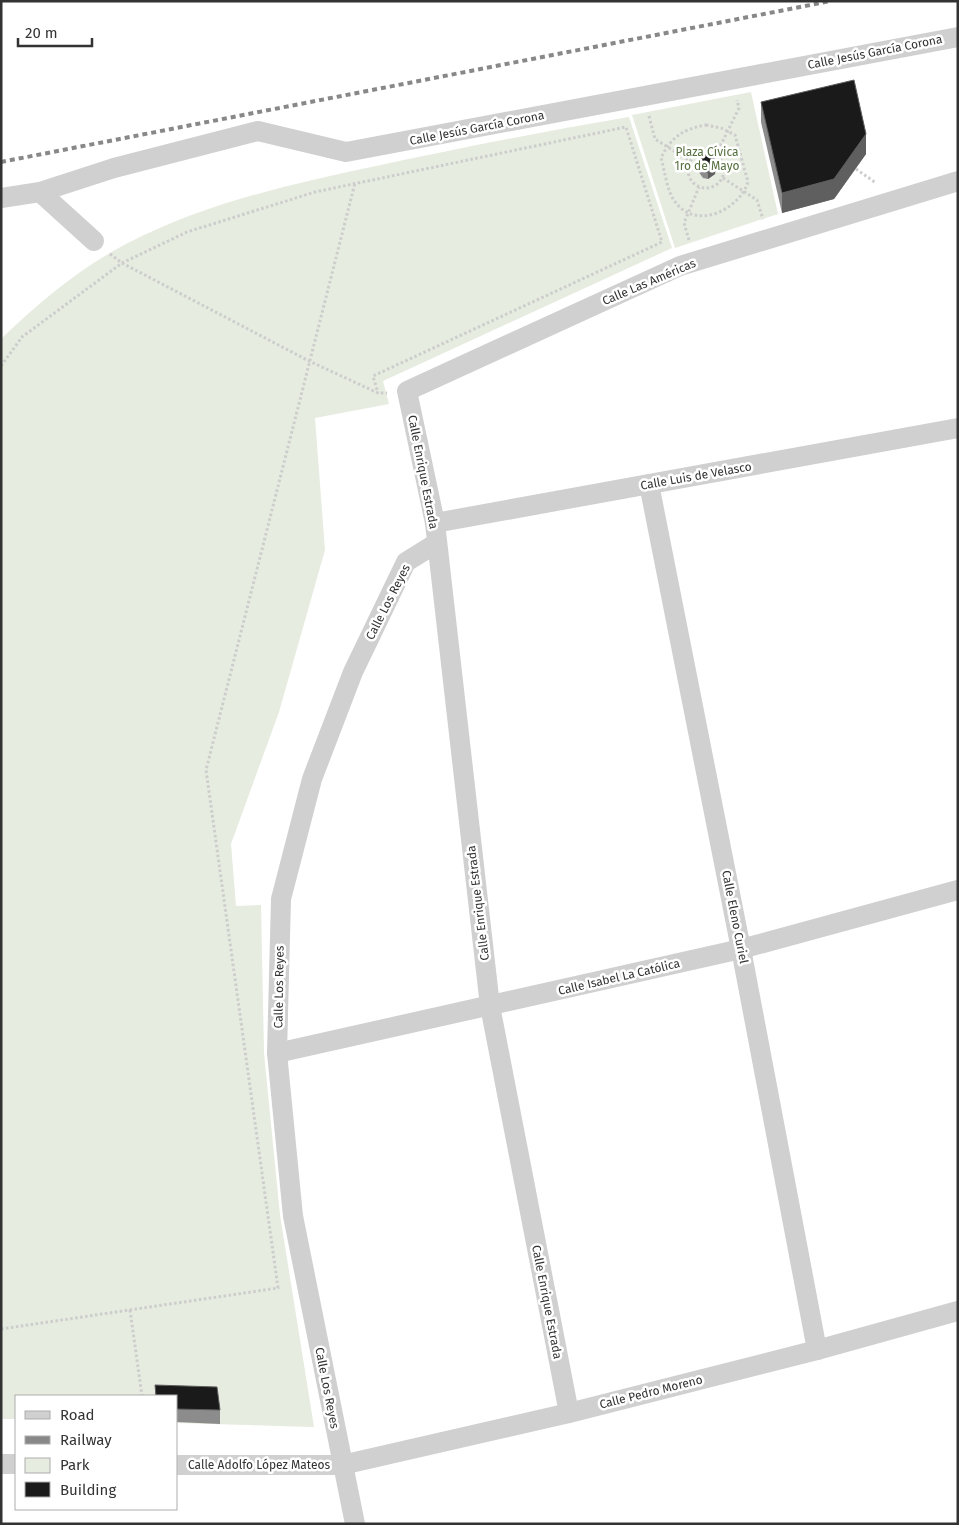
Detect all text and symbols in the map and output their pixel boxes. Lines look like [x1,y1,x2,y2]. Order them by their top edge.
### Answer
scale bar [18,15,91,47]
text: 20 m [25,24,58,42]
street label: Calle Jesús García Corona [807,32,943,72]
street label: Calle Jesús García Corona [409,108,545,148]
park label: Plaza Cívica 1ro de Mayo [674,145,740,173]
street label: Calle Las Américas [600,256,698,308]
street label: Calle Enrique Estrada [405,414,441,530]
street label: Calle Luis de Velasco [639,459,753,493]
street label: Calle Los Reyes [363,562,413,642]
street label: Calle Enrique Estrada [464,845,492,961]
street label: Calle Eleno Curiel [719,869,751,965]
street label: Calle Los Reyes [271,945,287,1028]
street label: Calle Isabel La Católica [557,956,681,998]
street label: Calle Enrique Estrada [529,1244,565,1360]
street label: Calle Los Reyes [312,1346,342,1430]
street label: Calle Pedro Moreno [598,1372,704,1412]
legend [15,1395,178,1510]
text: Road [60,1406,95,1424]
text: Railway [60,1431,112,1449]
text: Park [60,1456,90,1474]
street label: Calle Adolfo López Mateos [188,1458,331,1472]
text: Building [60,1481,116,1499]

